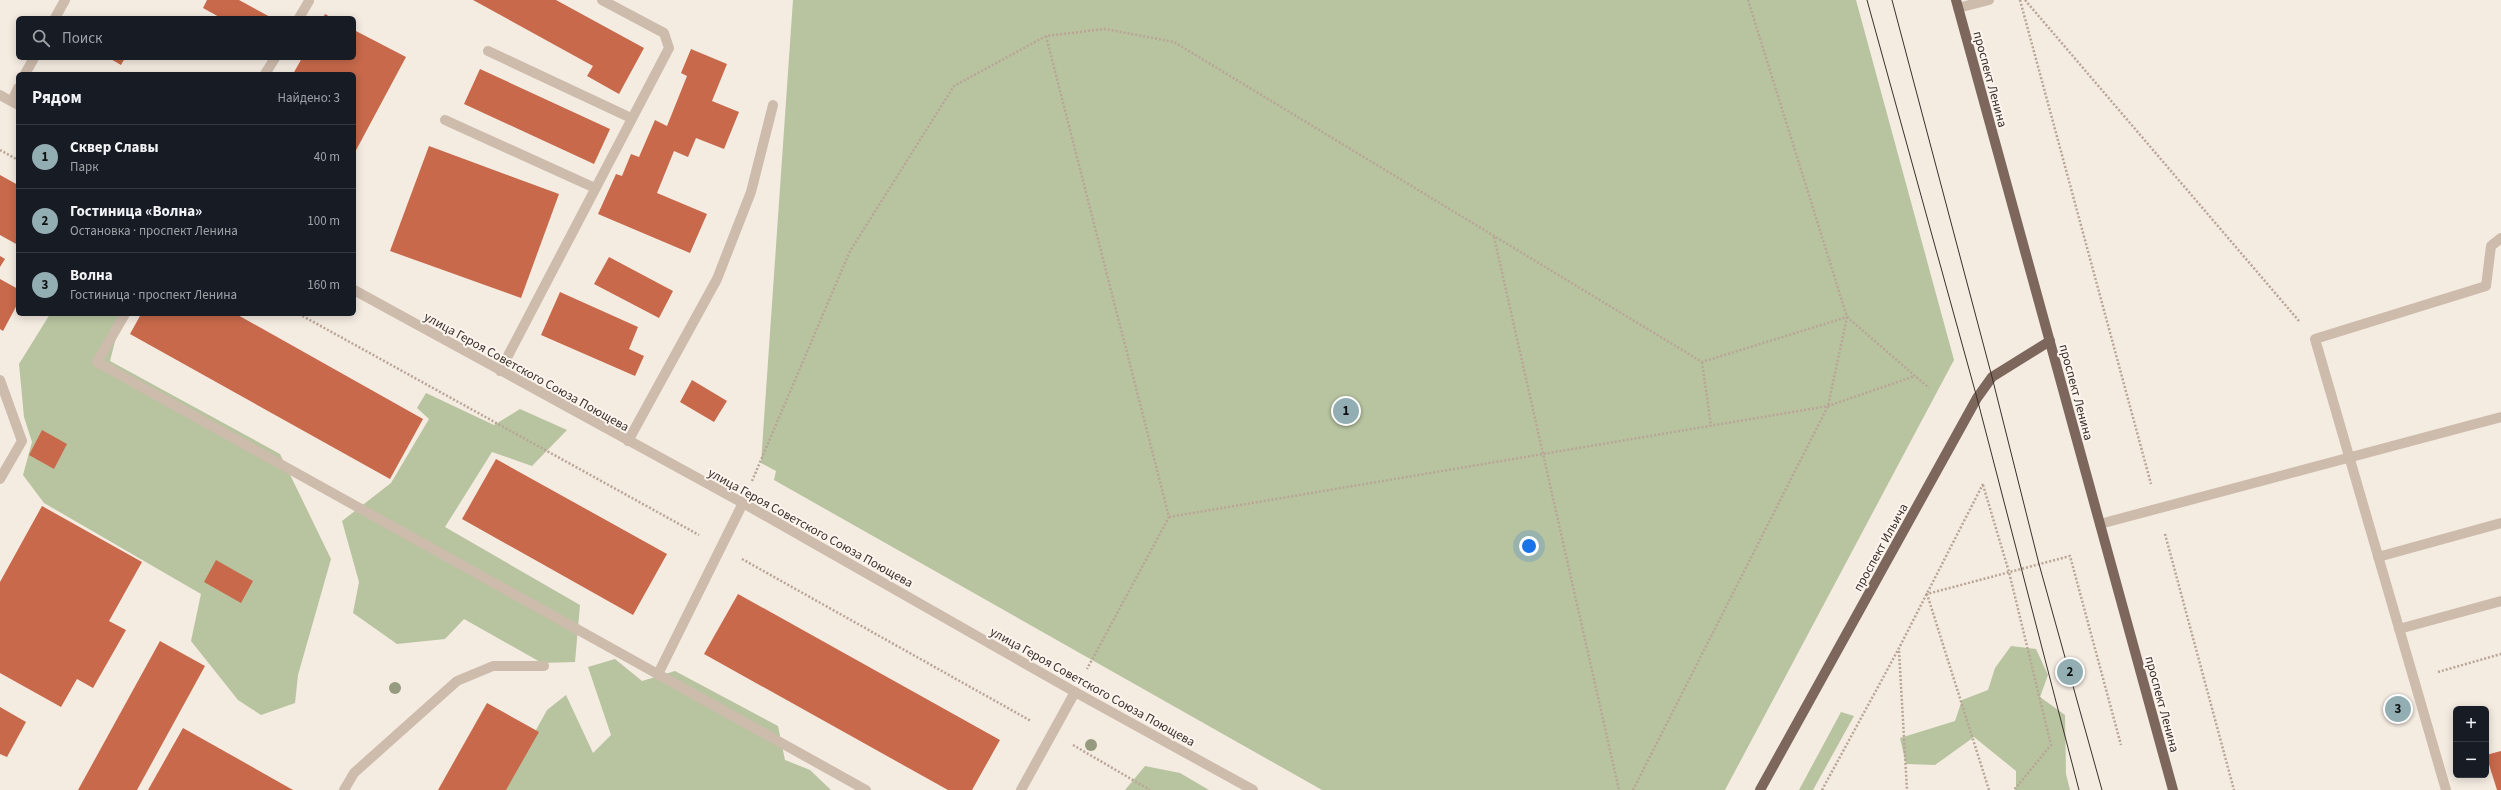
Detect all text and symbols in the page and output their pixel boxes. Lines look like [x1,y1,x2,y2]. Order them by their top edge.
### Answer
search box [16,16,356,60]
icon: search [30,27,52,49]
text: Поиск [62,28,103,49]
street label: проспект Ленина [1969,29,2012,129]
text: Рядом [32,86,82,110]
text: Найдено: 3 [278,89,340,107]
text: Сквер Славы [70,137,158,158]
text: 1 [42,148,48,166]
text: 40 m [314,148,340,166]
text: Парк [70,158,99,176]
text: Гостиница «Волна» [70,201,202,222]
text: 2 [42,212,48,230]
text: 100 m [307,212,340,230]
text: Остановка · проспект Ленина [70,222,238,240]
text: Волна [70,265,113,286]
text: 3 [42,276,48,294]
text: 160 m [307,276,340,294]
text: Гостиница · проспект Ленина [70,286,237,304]
street label: улица Героя Советского Союза Поющева [421,308,632,436]
street label: проспект Ленина [2055,342,2098,442]
pin: 1 [1333,396,1359,426]
street label: улица Героя Советского Союза Поющева [705,464,916,592]
street label: проспект Ильича [1849,500,1913,595]
your location [1519,536,1539,556]
street label: улица Героя Советского Союза Поющева [987,623,1198,751]
street label: проспект Ленина [2141,654,2184,754]
pin: 2 [2057,657,2083,687]
pin: 3 [2385,694,2411,724]
map controls [2453,706,2489,778]
button: + [2453,706,2489,742]
button: − [2453,742,2489,778]

